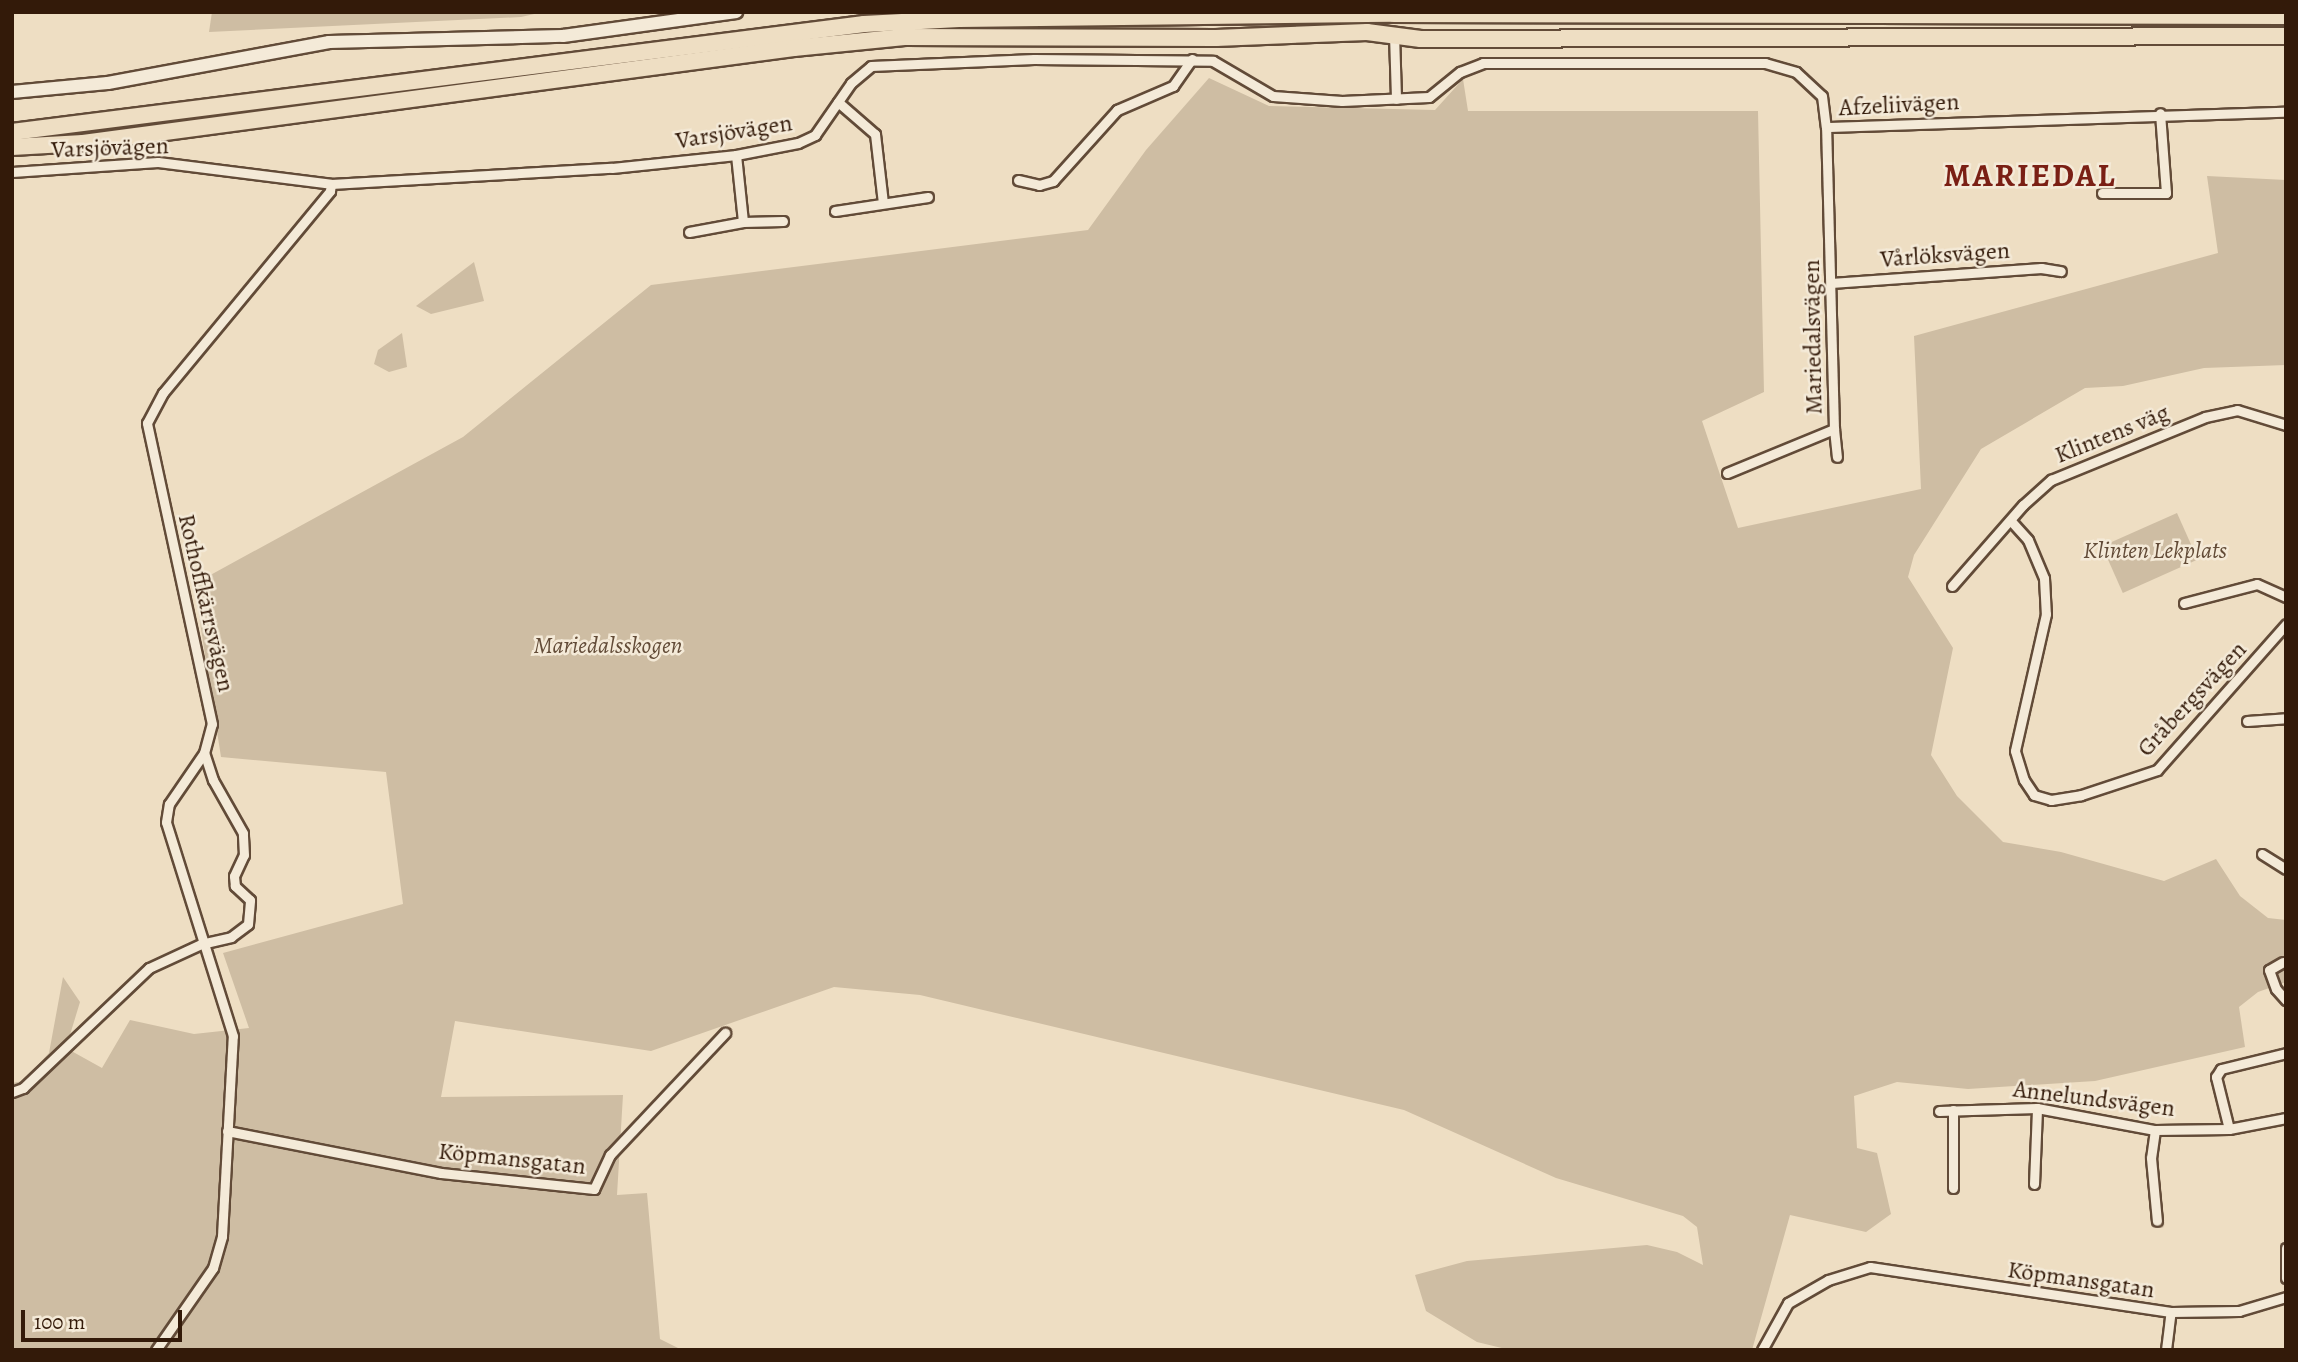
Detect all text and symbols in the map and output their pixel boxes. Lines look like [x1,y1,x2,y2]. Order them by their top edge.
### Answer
street label: Afzeliivägen [1838,87,1960,123]
street label: Varsjövägen [674,109,794,155]
street label: Varsjövägen [51,132,169,164]
district label: MARIEDAL [1945,156,2115,194]
street label: Vårlöksvägen [1879,236,2011,274]
street label: Mariedalsvägen [1797,259,1829,415]
street label: Klintens väg [2051,398,2173,470]
street label: Rothoffkärrsvägen [172,511,240,695]
park label: Klinten Lekplats [2083,537,2227,565]
park label: Mariedalsskogen [534,632,682,660]
street label: Gråbergsvägen [2131,635,2253,763]
street label: Annelundsvägen [2012,1075,2176,1123]
street label: Köpmansgatan [437,1137,587,1181]
street label: Köpmansgatan [2006,1255,2156,1305]
scale bar [24,1296,186,1340]
text: 100 m [34,1308,85,1336]

